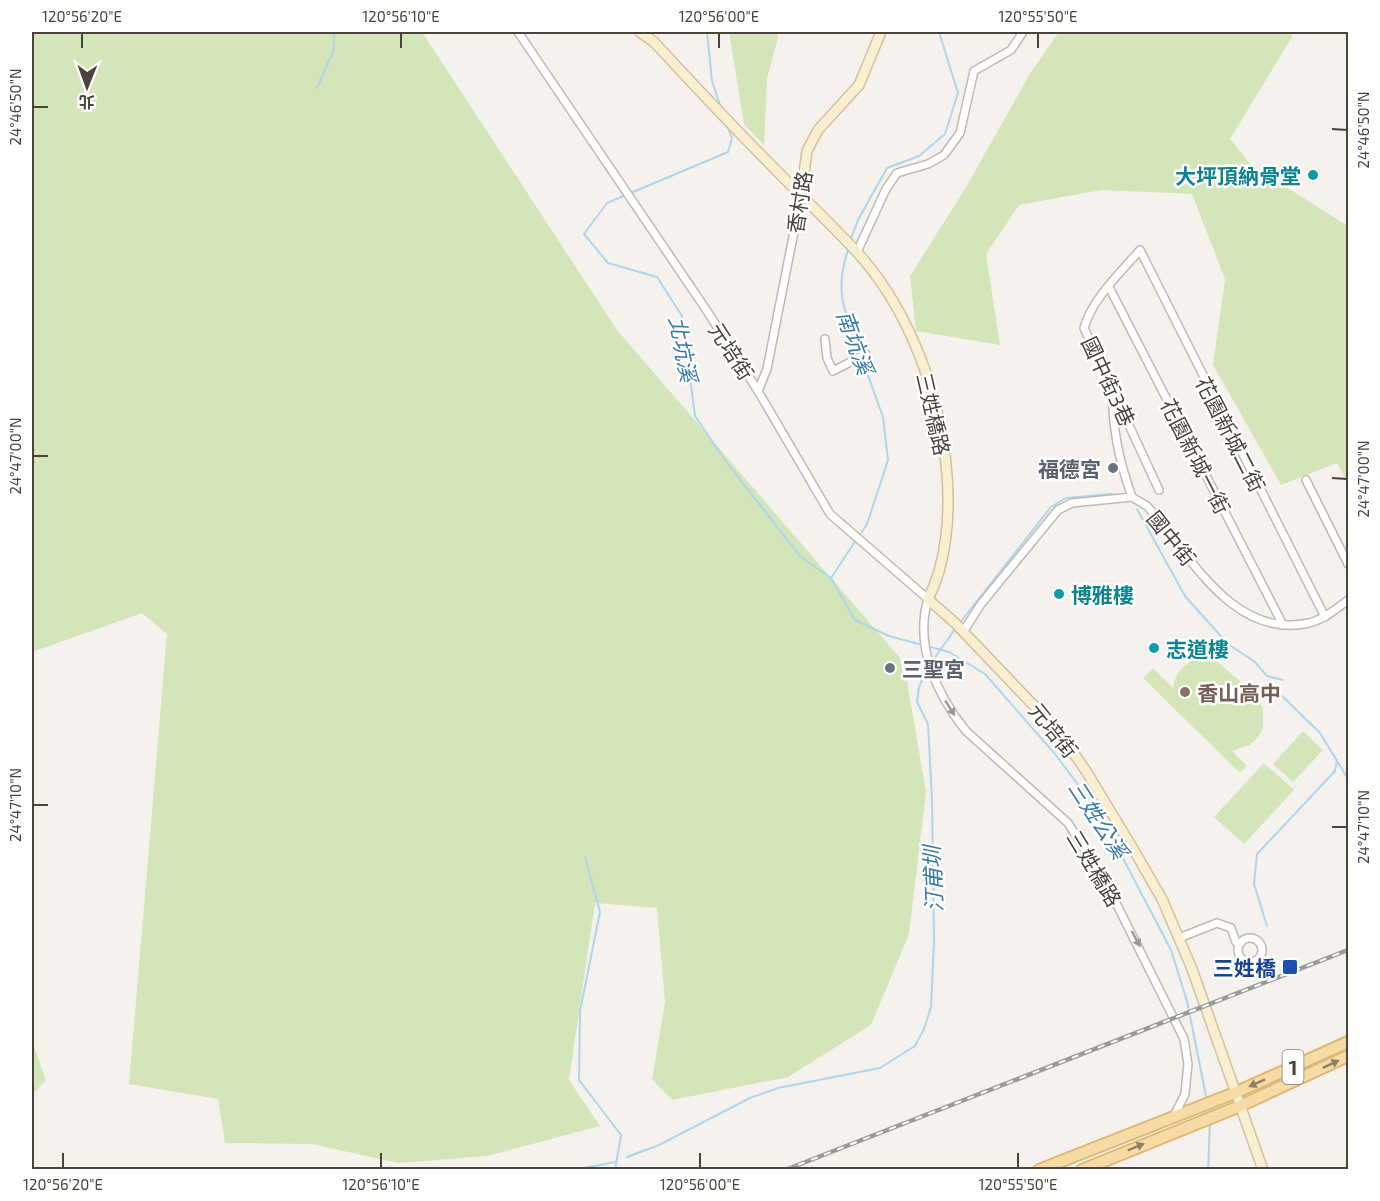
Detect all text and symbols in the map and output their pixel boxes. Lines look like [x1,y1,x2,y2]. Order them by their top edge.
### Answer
text: 120°56'20"E [42,7,122,25]
text: 120°56'10"E [362,7,440,25]
text: 120°56'00"E [679,7,759,25]
text: 120°55'50"E [999,7,1077,25]
north arrow [57,57,117,117]
text: 24°46'50"N [6,69,24,146]
text: 24°46'50"N [1354,92,1372,169]
text: 北 [79,93,95,112]
place label: 大坪頂納骨堂 [1175,163,1301,188]
marker: 大坪頂納骨堂 [1306,168,1320,182]
street label: 香村路 [782,169,816,235]
water label: 南坑溪 [832,307,881,380]
water label: 北坑溪 [665,314,704,387]
street label: 元培街 [704,318,760,384]
street label: 國中街3巷 [1077,332,1141,430]
street label: 三姓橋路 [912,370,956,458]
street label: 花園新城二街 [1191,372,1271,496]
street label: 花園新城一街 [1156,394,1236,518]
text: 24°47'00"N [6,417,24,495]
text: 24°47'00"N [1354,440,1372,518]
place label: 福德宮 [1038,456,1101,481]
marker: 福德宮 [1106,461,1120,475]
street label: 國中街 [1142,506,1202,570]
place label: 博雅樓 [1071,582,1134,607]
marker: 博雅樓 [1052,587,1066,601]
place label: 志道樓 [1166,636,1229,661]
marker: 志道樓 [1147,641,1161,655]
place label: 三聖宮 [902,656,965,681]
marker: 三聖宮 [883,661,897,675]
place label: 香山高中 [1197,680,1281,705]
marker: 香山高中 [1178,685,1192,699]
street label: 元培街 [1024,698,1084,762]
one-way arrow [944,700,955,716]
text: 24°47'10"N [6,768,24,842]
water label: 三姓公溪 [1064,775,1135,865]
text: 24°47'10"N [1354,790,1372,864]
street label: 三姓橋路 [1063,826,1127,910]
water label: 汀甫圳 [918,843,946,912]
one-way arrow [1131,931,1141,948]
place label: 三姓橋 [1213,955,1276,980]
marker: 三姓橋 [1281,958,1299,976]
road number: 1 [1282,1050,1304,1084]
one-way arrow [1323,1059,1340,1068]
one-way arrow [1247,1078,1265,1088]
one-way arrow [1127,1142,1145,1152]
text: 120°56'20"E [23,1175,103,1193]
text: 120°56'10"E [342,1175,420,1193]
text: 120°56'00"E [660,1175,740,1193]
text: 120°55'50"E [979,1175,1057,1193]

